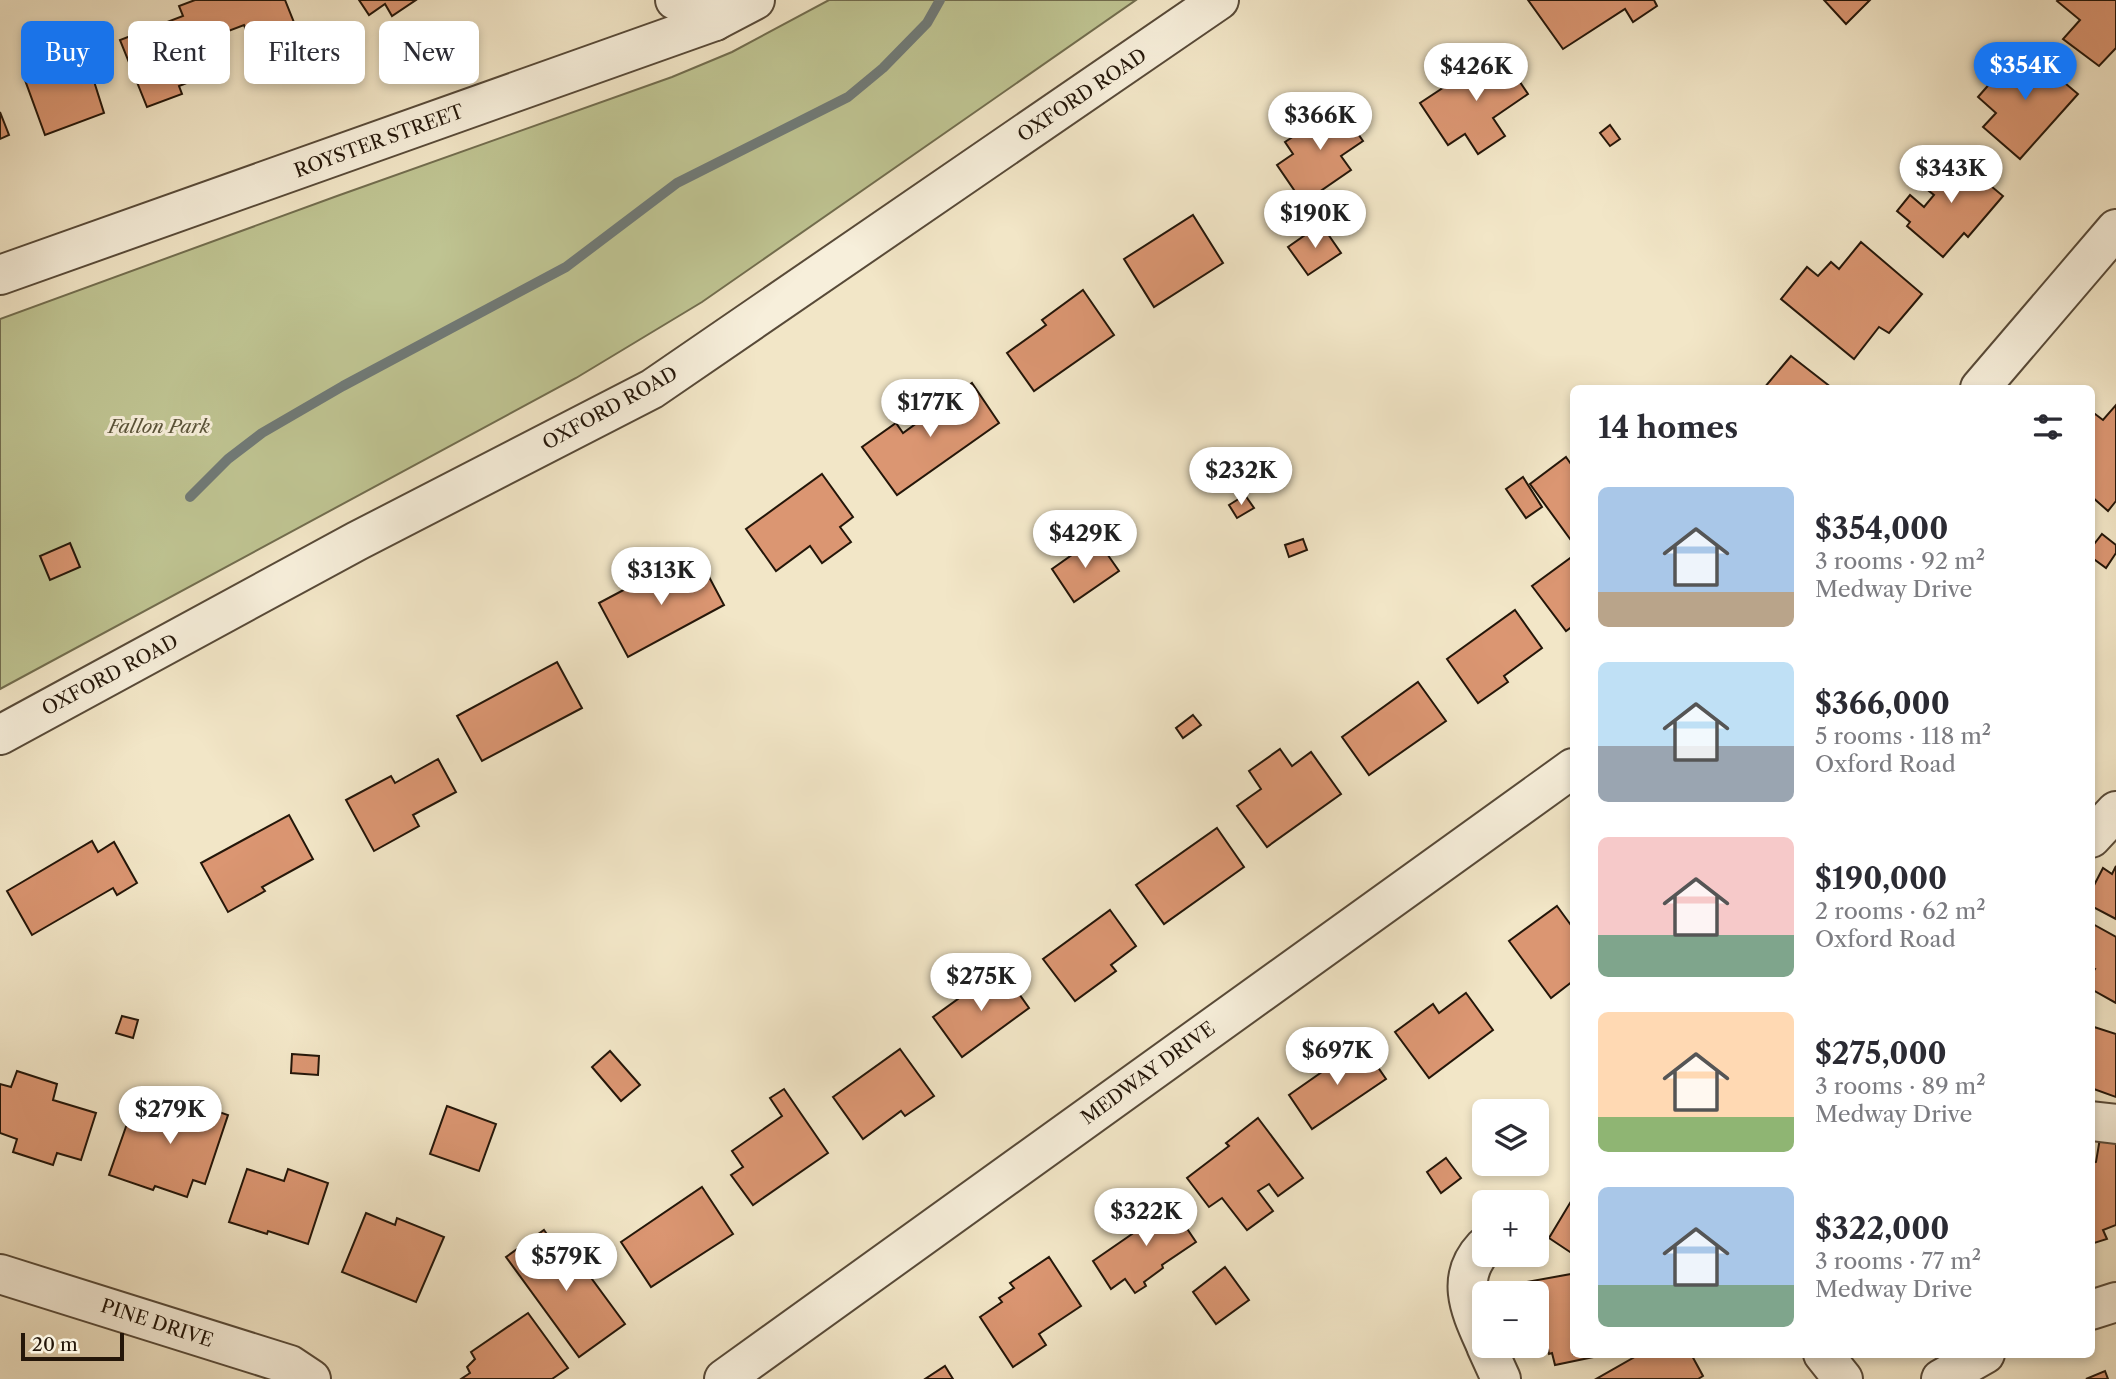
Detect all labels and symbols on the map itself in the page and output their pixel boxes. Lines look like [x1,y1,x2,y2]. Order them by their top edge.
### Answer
pin: $354K [1976,42,2074,102]
street label: OXFORD ROAD [1013,43,1151,147]
pin: $426K [1427,43,1525,103]
pin: $366K [1271,92,1369,152]
street label: ROYSTER STREET [291,99,468,182]
pin: $343K [1902,146,2000,205]
pin: $190K [1266,190,1364,250]
street label: OXFORD ROAD [539,361,681,455]
pin: $177K [881,380,979,439]
park label: Fallon Park [106,415,210,438]
pin: $232K [1192,448,1290,507]
pin: $429K [1036,510,1134,570]
pin: $313K [612,548,710,607]
street label: OXFORD ROAD [38,630,182,720]
pin: $275K [932,954,1030,1013]
street label: MEDWAY DRIVE [1077,1017,1219,1129]
pin: $697K [1288,1028,1386,1087]
pin: $279K [121,1086,219,1146]
pin: $322K [1097,1188,1195,1248]
pin: $579K [517,1234,615,1293]
street label: PINE DRIVE [98,1294,216,1352]
scale bar [21,1330,124,1362]

